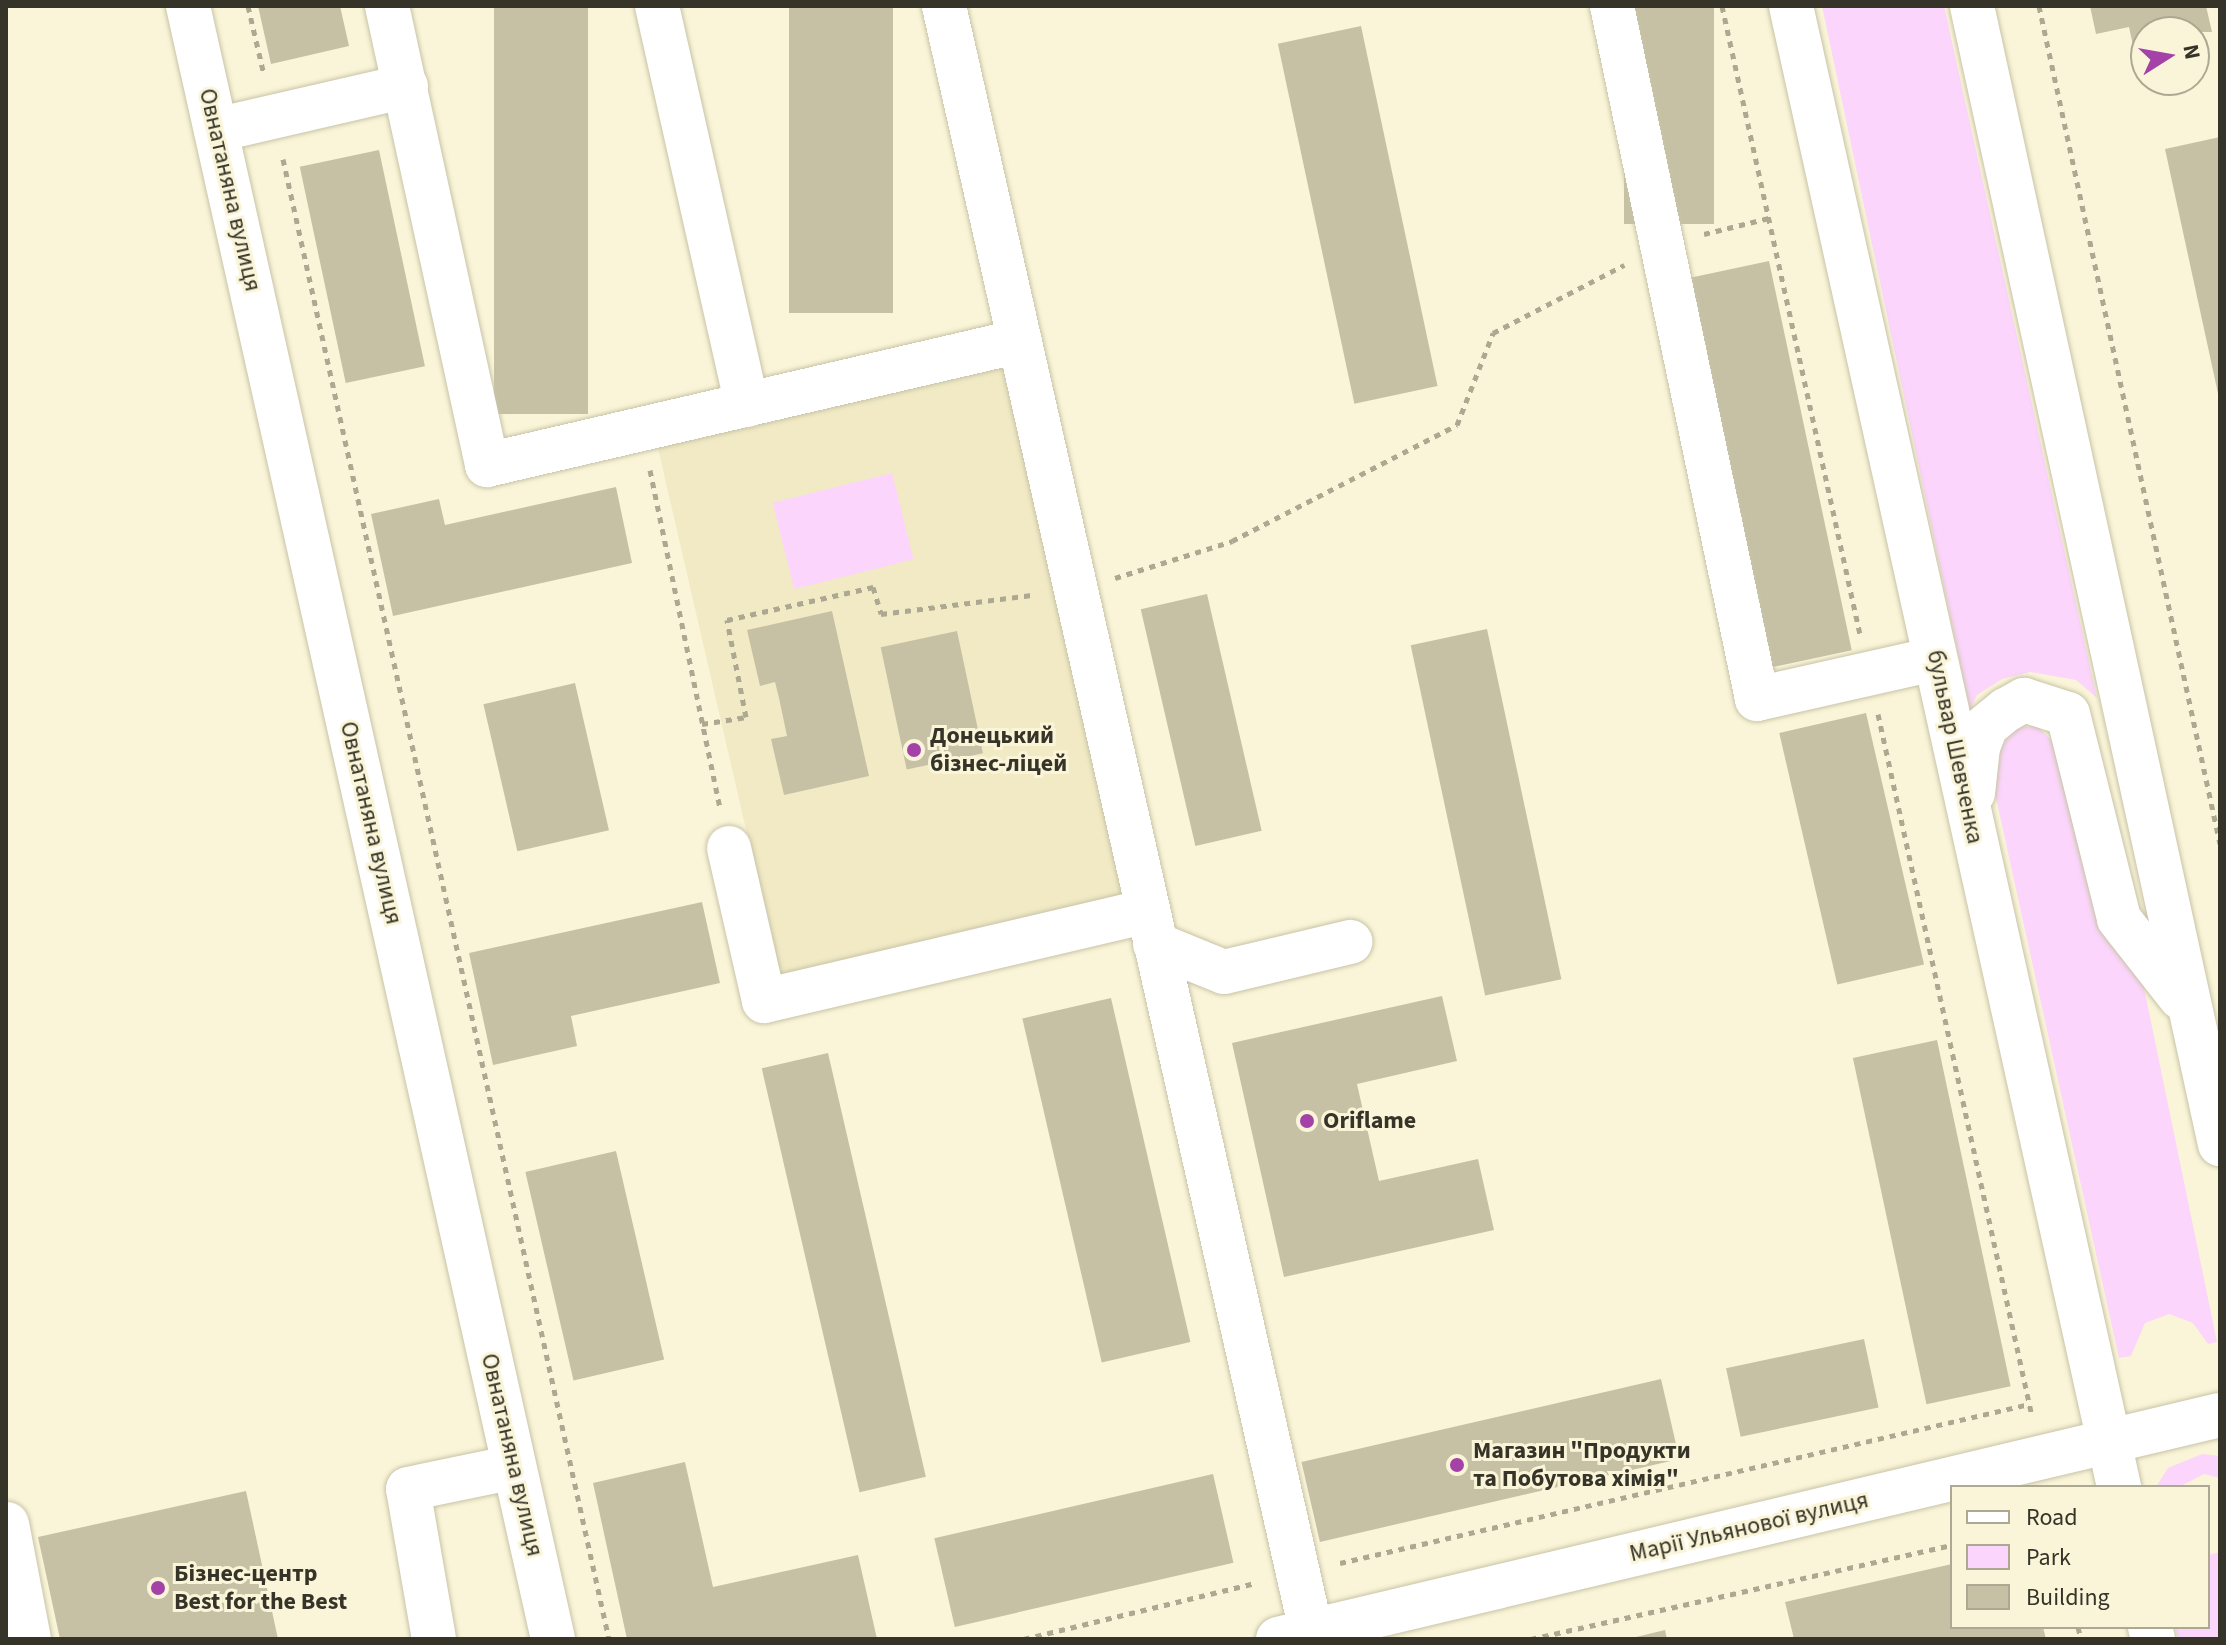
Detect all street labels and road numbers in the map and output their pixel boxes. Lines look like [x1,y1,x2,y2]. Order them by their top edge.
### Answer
street label: Овнатаняна вулиця [193,86,267,294]
street label: бульвар Шевченка [1920,648,1990,846]
street label: Овнатаняна вулиця [334,719,408,927]
street label: Овнатаняна вулиця [475,1351,549,1559]
street label: Марії Ульянової вулиця [1627,1485,1871,1569]

